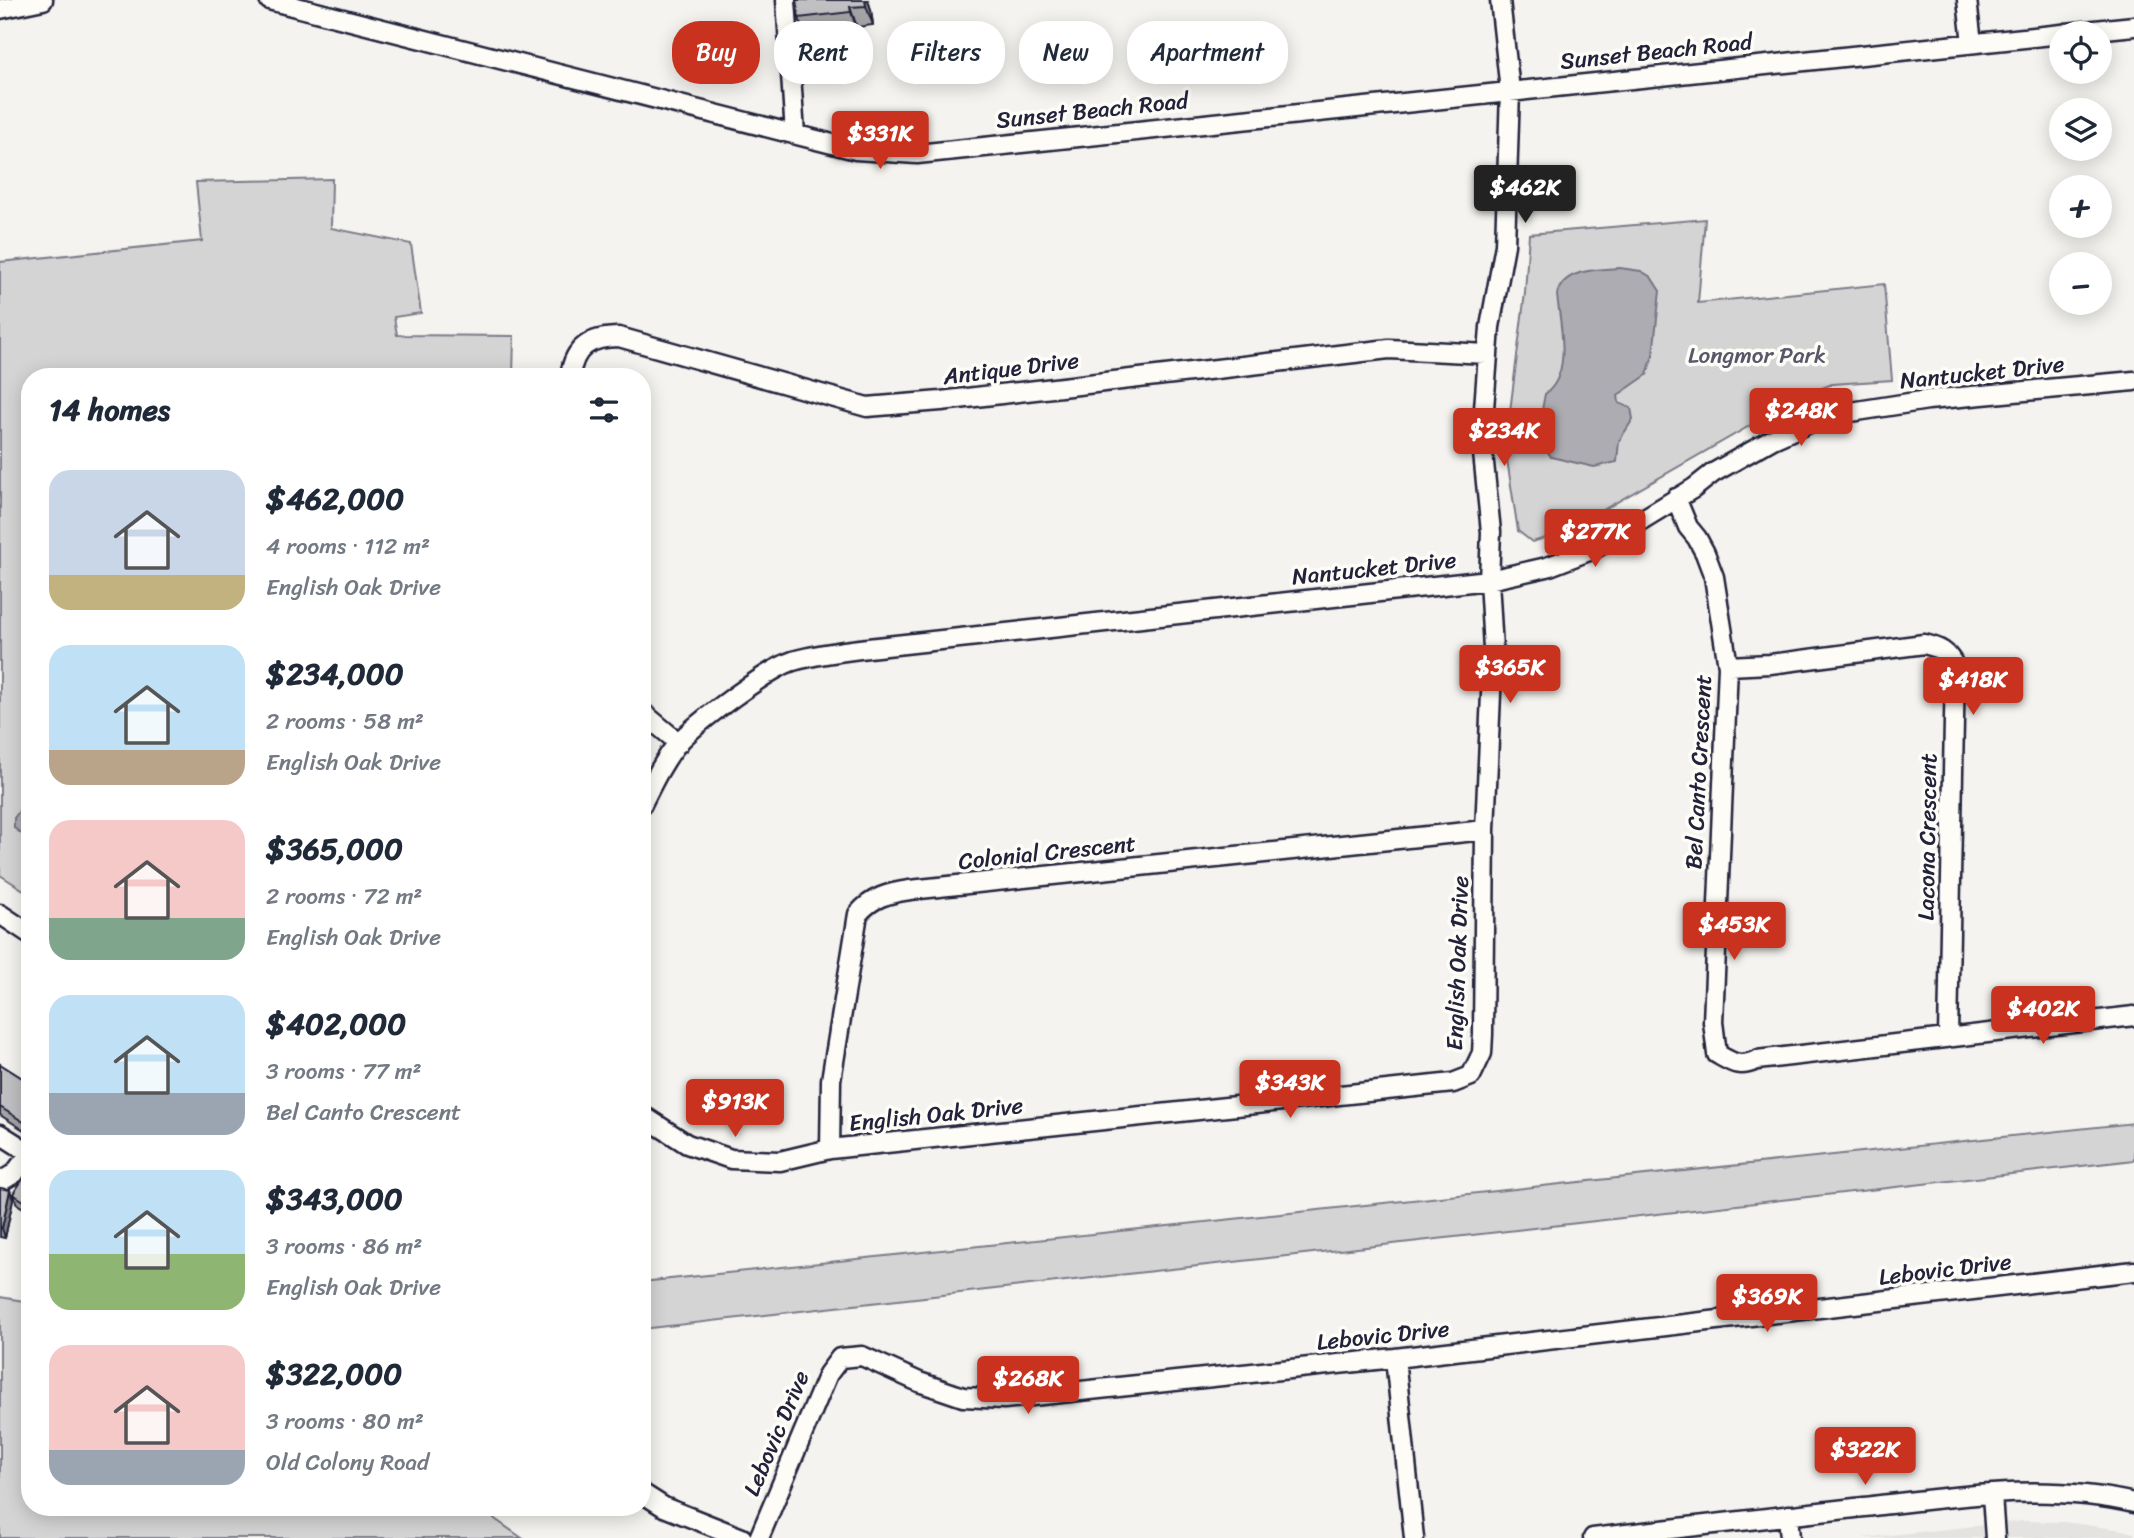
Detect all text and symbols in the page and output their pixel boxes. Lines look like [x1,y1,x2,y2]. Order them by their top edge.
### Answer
chip: Buy [672,21,760,84]
chip: Rent [774,21,873,84]
chip: Filters [887,21,1005,84]
chip: New [1019,21,1113,84]
chip: Apartment [1127,21,1288,84]
street label: Sunset Beach Road [1558,21,1756,82]
map controls [2049,21,2112,315]
button: locate [2049,21,2112,84]
street label: Sunset Beach Road [994,80,1192,141]
button: layers [2049,98,2112,161]
pin: $331K [831,111,929,171]
text: $331K [848,113,912,154]
pin: $462K [1476,166,1574,225]
text: $462K [1490,167,1560,208]
button: + [2049,175,2112,238]
button: − [2049,252,2112,315]
park label: Longmor Park [1688,335,1826,376]
street label: Antique Drive [940,340,1081,397]
street label: Nantucket Drive [1898,343,2066,402]
text: 14 homes [49,383,170,437]
pin: $248K [1752,388,1850,448]
text: $248K [1766,390,1836,431]
icon: filters [585,391,623,429]
pin: $234K [1455,408,1553,468]
text: $234K [1469,410,1539,451]
text: $462,000 [266,472,404,526]
icon: home [105,498,189,582]
pin: $277K [1546,510,1644,569]
text: $277K [1561,511,1630,552]
text: 4 rooms · 112 m² [266,526,430,567]
street label: Nantucket Drive [1290,539,1458,598]
text: English Oak Drive [266,567,441,608]
pin: $365K [1461,646,1559,705]
text: $234,000 [266,647,404,701]
text: $365K [1475,647,1545,688]
pin: $418K [1924,658,2022,717]
text: $418K [1939,659,2007,700]
icon: home [105,673,189,757]
street label: Bel Canto Crescent [1673,674,1724,871]
text: 2 rooms · 58 m² [266,701,424,742]
text: English Oak Drive [266,742,441,783]
street label: Lacona Crescent [1906,753,1949,921]
text: $365,000 [266,822,403,876]
street label: Colonial Crescent [956,823,1138,882]
icon: home [105,848,189,932]
street label: English Oak Drive [1434,875,1481,1051]
text: 2 rooms · 72 m² [266,876,422,917]
pin: $453K [1685,902,1783,962]
text: $453K [1699,904,1769,945]
text: English Oak Drive [266,917,441,958]
pin: $402K [1994,986,2092,1046]
text: $402K [2007,988,2079,1029]
text: $402,000 [266,997,406,1051]
icon: home [105,1023,189,1107]
text: 3 rooms · 77 m² [266,1051,422,1092]
pin: $343K [1241,1060,1339,1120]
text: $343K [1255,1062,1325,1103]
pin: $913K [686,1080,784,1139]
text: $913K [702,1081,768,1122]
street label: English Oak Drive [847,1085,1025,1144]
text: Bel Canto Crescent [266,1092,461,1133]
text: $343,000 [266,1172,403,1226]
icon: home [105,1198,189,1282]
text: 3 rooms · 86 m² [266,1226,422,1267]
street label: Lebovic Drive [1876,1241,2014,1298]
text: English Oak Drive [266,1267,441,1308]
pin: $369K [1718,1274,1816,1334]
text: $369K [1732,1276,1802,1317]
street label: Lebovic Drive [1315,1308,1452,1363]
text: $322,000 [266,1347,402,1401]
pin: $268K [979,1356,1077,1416]
text: $268K [993,1358,1063,1399]
street label: Lebovic Drive [732,1364,821,1503]
icon: home [105,1373,189,1457]
text: 3 rooms · 80 m² [266,1401,424,1442]
pin: $322K [1816,1428,1914,1487]
text: $322K [1831,1429,1899,1470]
text: Old Colony Road [266,1442,429,1483]

